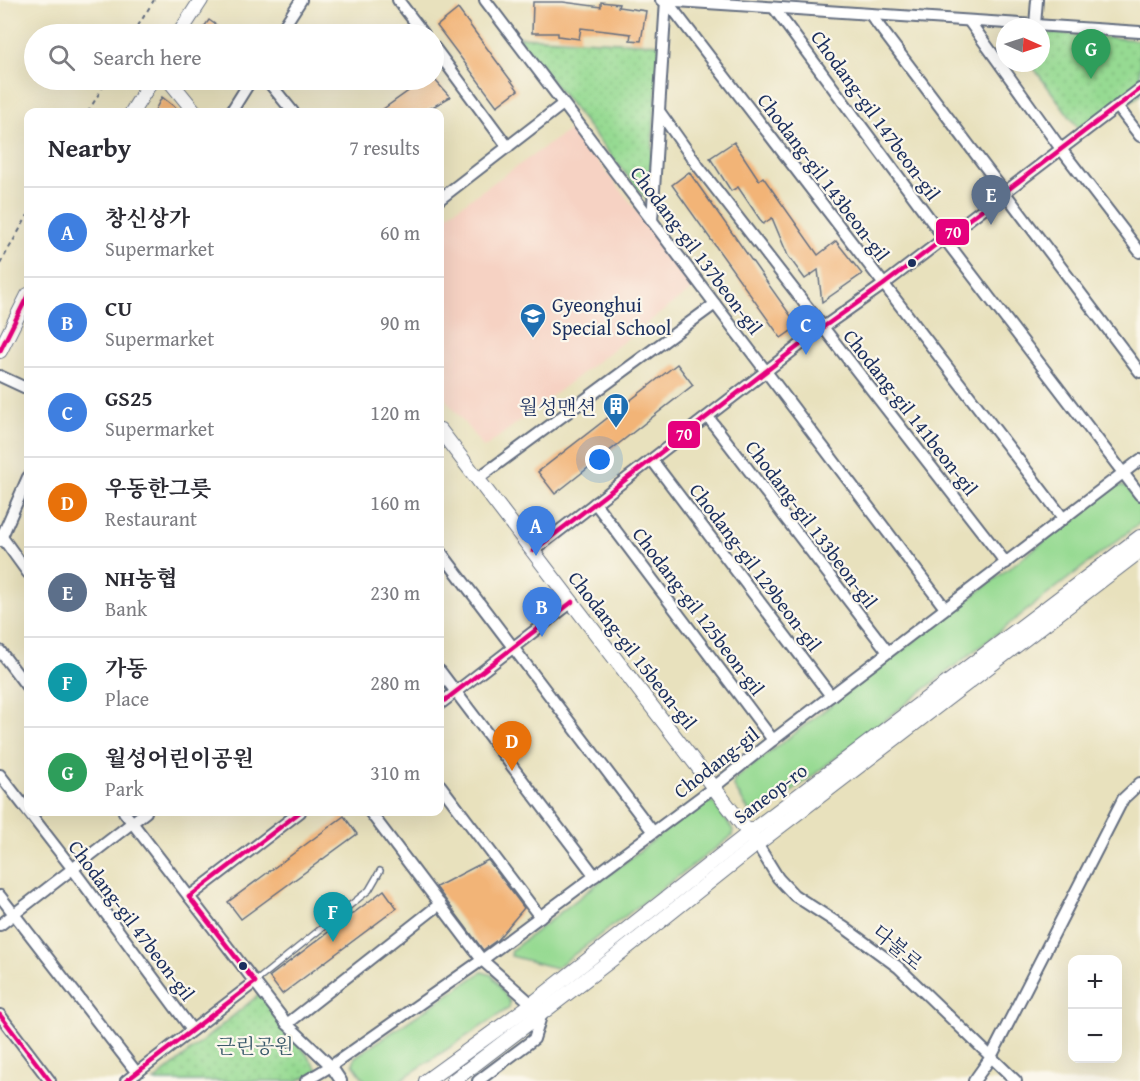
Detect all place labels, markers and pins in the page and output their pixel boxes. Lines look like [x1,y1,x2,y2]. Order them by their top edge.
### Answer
pin: G [1072,29,1110,79]
pin: E [972,176,1010,225]
unlabelled marker [906,257,918,269]
place label: Gyeonghui Special School [552,290,672,342]
school or university icon: Gyeonghui Special School [518,301,548,339]
pin: C [786,306,826,355]
building icon: 월성맨션 [601,391,631,429]
place label: 월성맨션 [519,392,596,421]
pin: A [516,506,556,556]
pin: B [522,588,562,637]
pin: D [492,722,532,771]
pin: F [314,892,352,942]
unlabelled marker [237,960,249,972]

